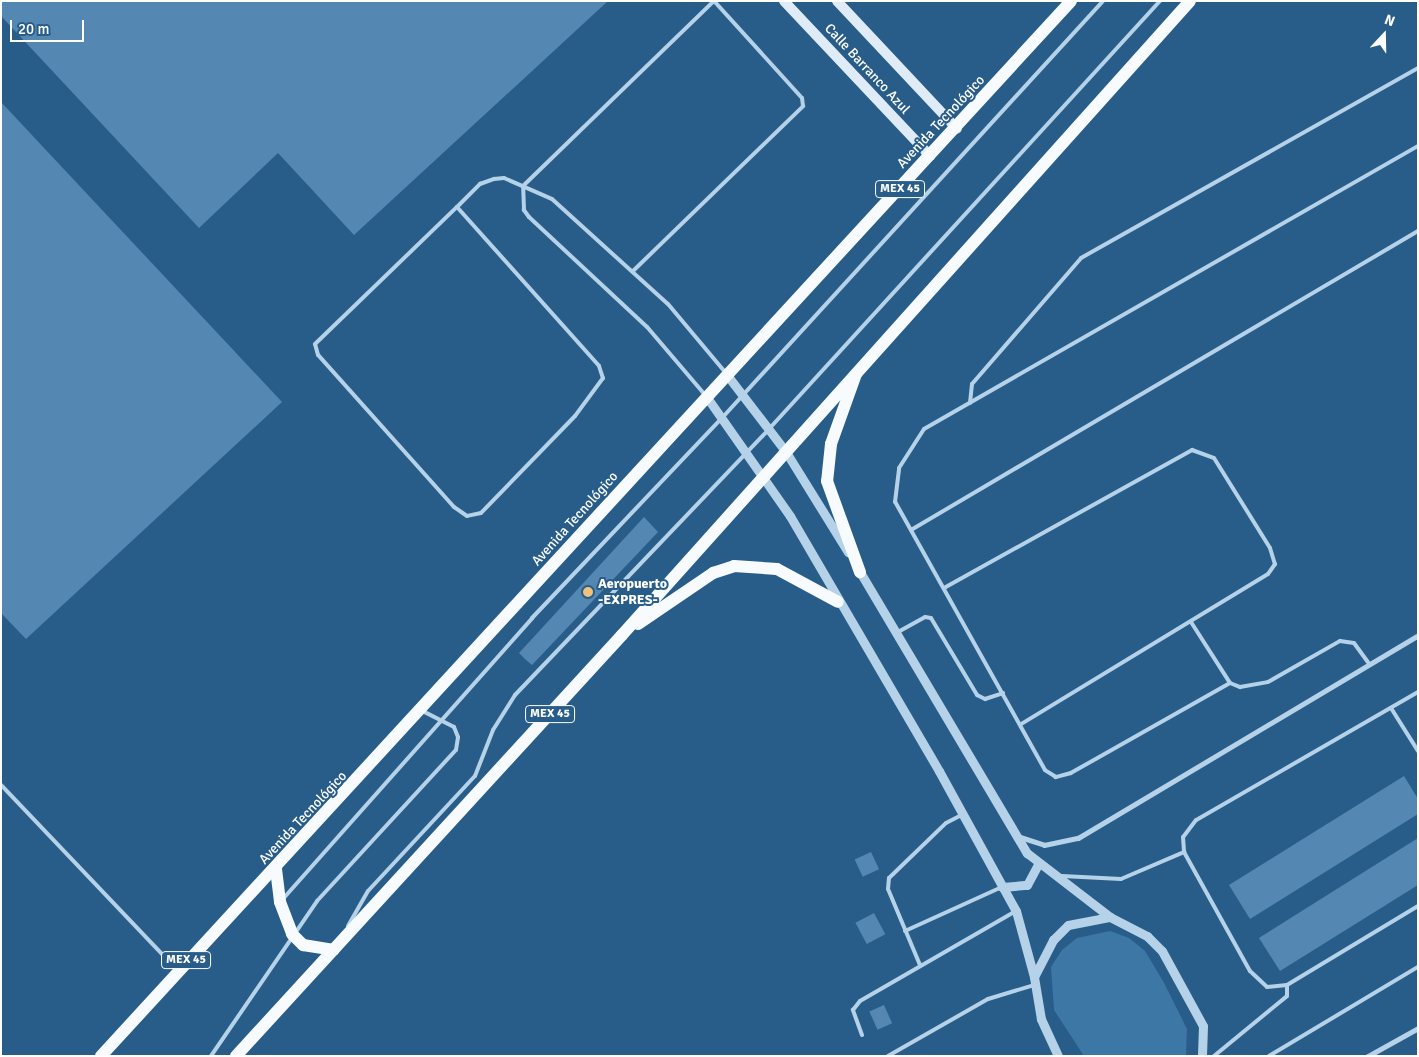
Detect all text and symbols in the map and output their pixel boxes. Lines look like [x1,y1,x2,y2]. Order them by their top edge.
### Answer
scale bar [12,10,86,42]
north arrow [1359,10,1409,60]
text: N [1382,11,1397,30]
text: 20 m [18,20,49,38]
street label: Calle Barranco Azul [821,20,913,118]
street label: Avenida Tecnológico [894,72,988,172]
road number: MEX 45 [875,180,925,198]
street label: Avenida Tecnológico [528,468,622,570]
place label: Aeropuerto -EXPRES- [598,576,667,608]
marker: Aeropuerto -EXPRES- [582,586,594,598]
road number: MEX 45 [525,704,575,724]
street label: Avenida Tecnológico [256,768,350,868]
road number: MEX 45 [161,950,211,970]

